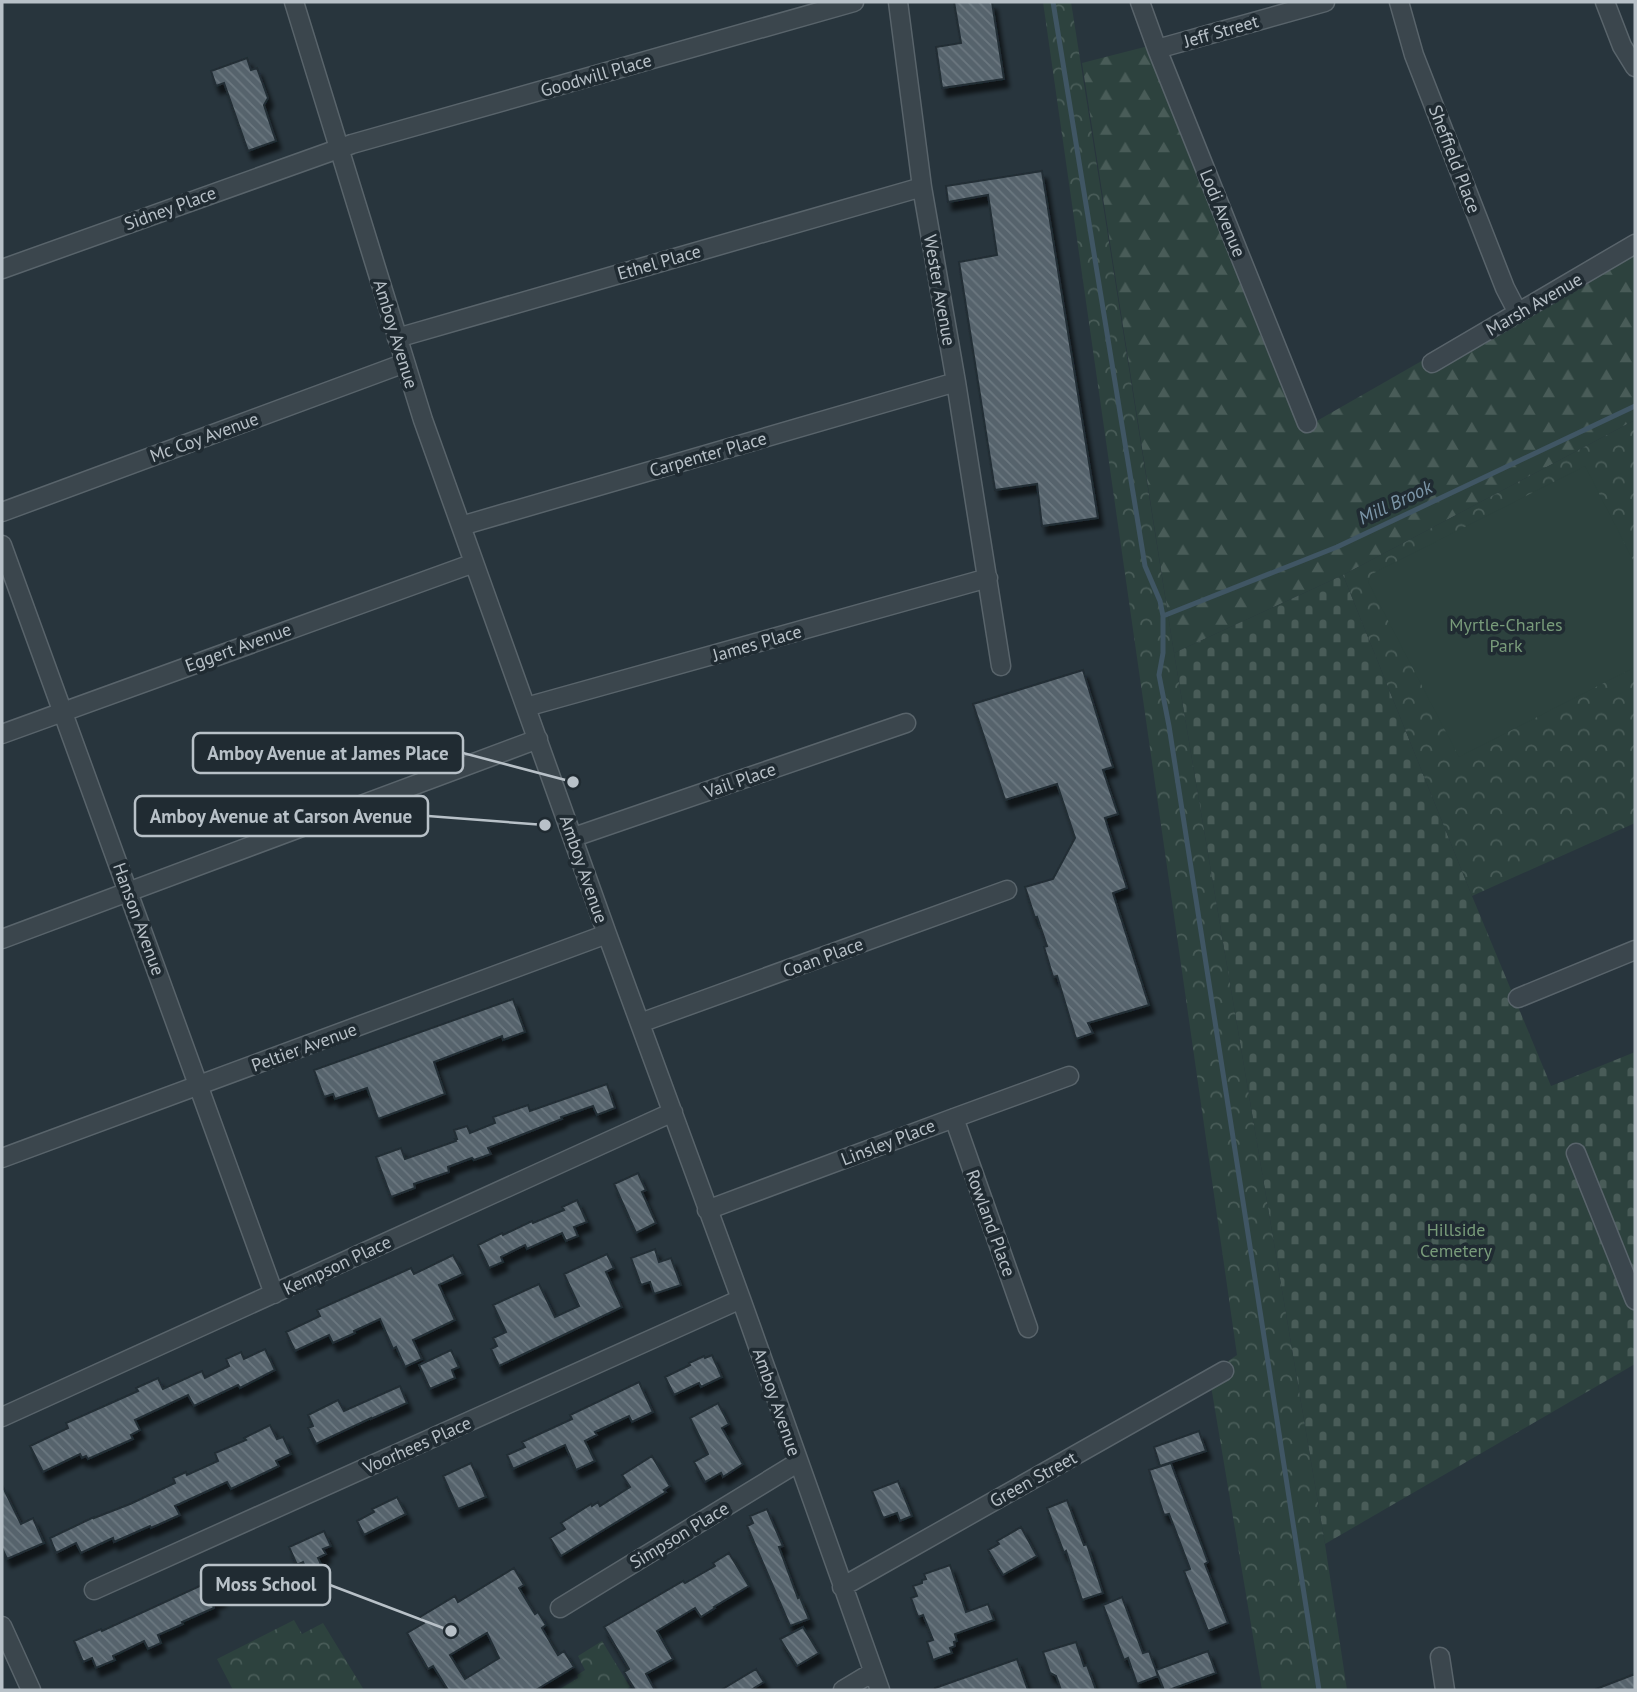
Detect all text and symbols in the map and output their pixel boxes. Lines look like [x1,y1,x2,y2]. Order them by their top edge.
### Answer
street label: Jeff Street [1180,9,1261,53]
street label: Goodwill Place [538,48,654,102]
street label: Sheffield Place [1424,102,1486,216]
street label: Lodi Avenue [1195,166,1251,260]
street label: Sidney Place [121,181,219,235]
street label: Wester Avenue [919,233,961,347]
street label: Ethel Place [615,239,703,285]
street label: Marsh Avenue [1482,267,1586,341]
street label: Amboy Avenue [369,277,423,391]
street label: Mc Coy Avenue [147,407,261,467]
street label: Carpenter Place [647,426,769,482]
water label: Mill Brook [1354,474,1437,530]
park label: Myrtle-Charles Park [1449,613,1563,657]
street label: Eggert Avenue [182,617,294,677]
street label: James Place [709,619,804,667]
callout: Amboy Avenue at James Place [193,733,463,773]
text: Amboy Avenue at James Place [207,741,449,765]
street label: Vail Place [700,757,779,803]
callout: Amboy Avenue at Carson Avenue [135,796,428,836]
text: Amboy Avenue at Carson Avenue [150,804,412,828]
street label: Amboy Avenue [555,812,613,926]
street label: Hanson Avenue [108,859,170,979]
street label: Coan Place [780,932,866,982]
street label: Peltier Avenue [248,1017,360,1077]
street label: Linsley Place [838,1113,938,1171]
street label: Rowland Place [961,1166,1021,1280]
park label: Hillside Cemetery [1420,1218,1493,1262]
street label: Kempson Place [279,1230,395,1300]
street label: Amboy Avenue [748,1345,806,1459]
street label: Voorhees Place [358,1411,475,1480]
street label: Green Street [986,1446,1080,1512]
street label: Simpson Place [625,1496,733,1574]
callout: Moss School [201,1565,330,1605]
text: Moss School [216,1572,317,1596]

